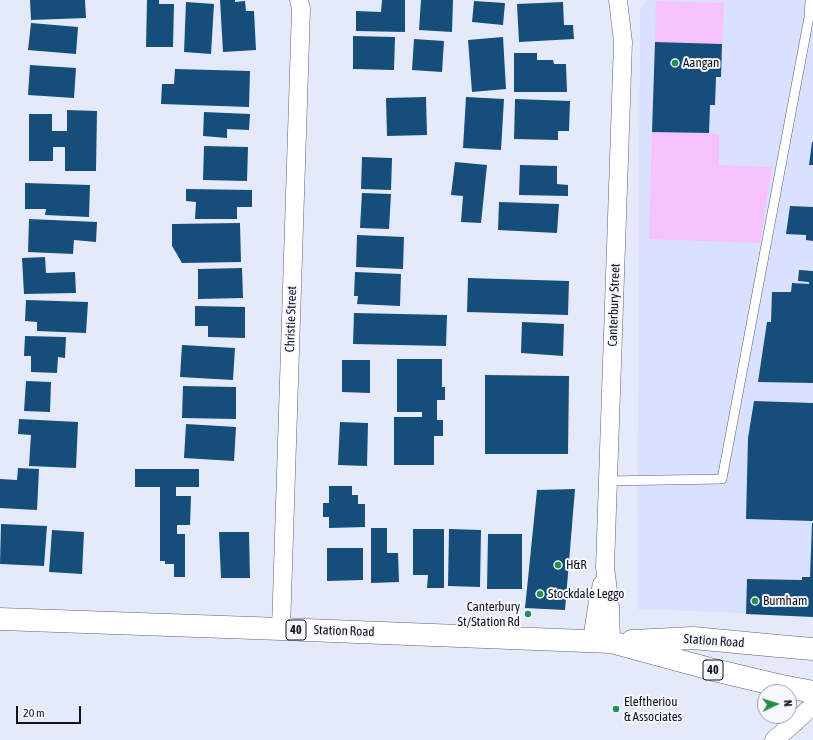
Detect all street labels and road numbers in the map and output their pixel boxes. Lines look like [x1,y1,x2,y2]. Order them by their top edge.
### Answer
street label: Canterbury Street [605,263,623,347]
street label: Christie Street [282,285,300,353]
road number: 40 [286,620,306,640]
street label: Station Road [313,622,375,640]
street label: Station Road [683,631,745,651]
road number: 40 [703,660,723,680]

